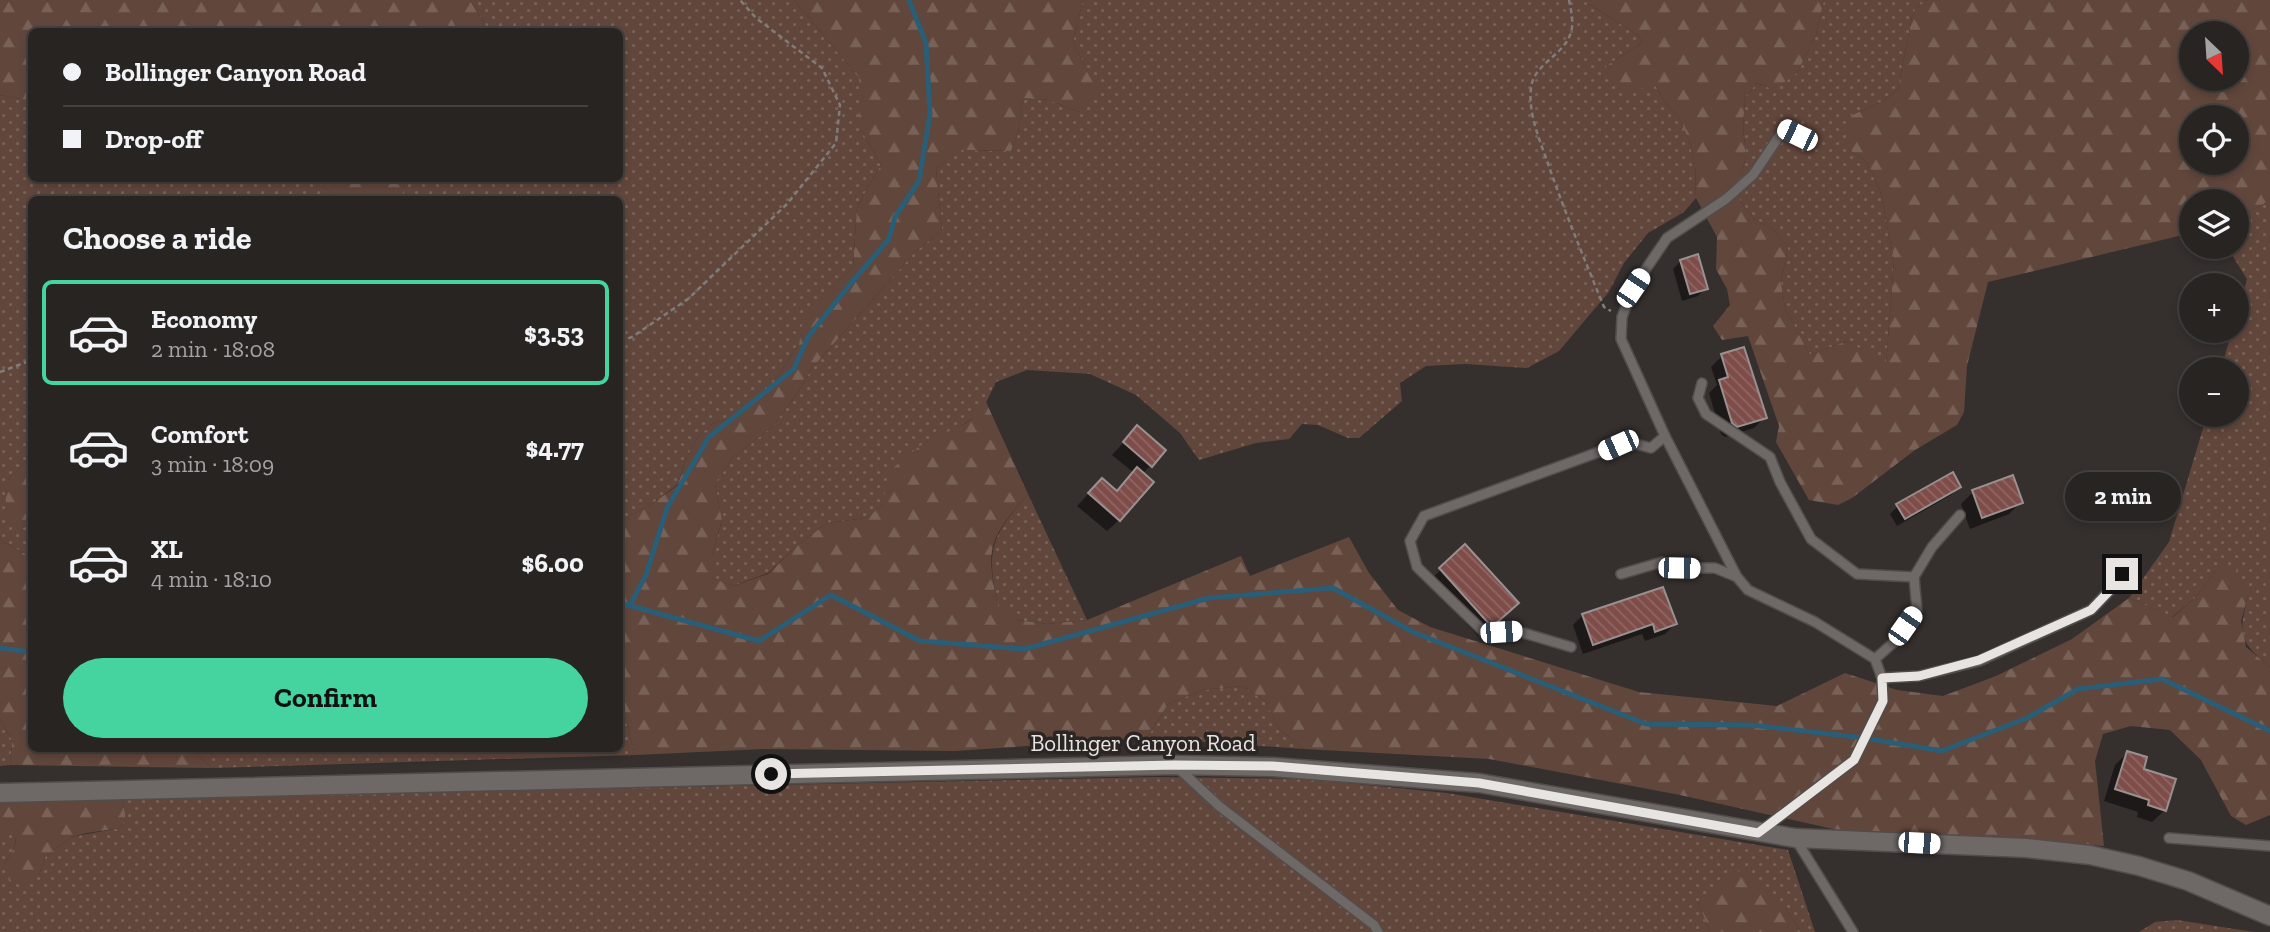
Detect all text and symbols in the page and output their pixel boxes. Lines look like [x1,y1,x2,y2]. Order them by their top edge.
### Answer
north arrow [2179,21,2249,91]
map controls [2179,21,2249,427]
text: Bollinger Canyon Road [105,56,366,88]
button: locate [2179,105,2249,175]
car [1774,116,1821,154]
text: Drop-off [105,123,202,155]
button: layers [2179,189,2249,259]
text: Choose a ride [63,219,251,257]
car [1613,265,1654,311]
button: + [2179,273,2249,343]
icon: car [67,301,130,364]
text: Economy [151,303,257,335]
text: $3.53 [524,317,584,349]
text: 2 min · 18:08 [151,335,275,363]
button: − [2179,357,2249,427]
icon: car [67,416,130,479]
text: Comfort [151,418,248,450]
car [1595,427,1642,463]
text: $4.77 [525,432,584,464]
text: 3 min · 18:09 [151,450,274,478]
callout: 2 min [2064,472,2180,522]
text: 2 min [2094,482,2152,510]
icon: car [67,531,130,594]
text: XL [151,533,183,565]
text: $6.00 [521,547,584,579]
car [1658,557,1701,579]
route end [2106,558,2138,590]
text: 4 min · 18:10 [151,565,272,593]
car [1885,603,1926,649]
car [1480,620,1523,644]
button: Confirm [63,658,588,738]
street label: Bollinger Canyon Road [1030,729,1256,757]
route start [755,758,787,790]
car [1898,831,1941,855]

